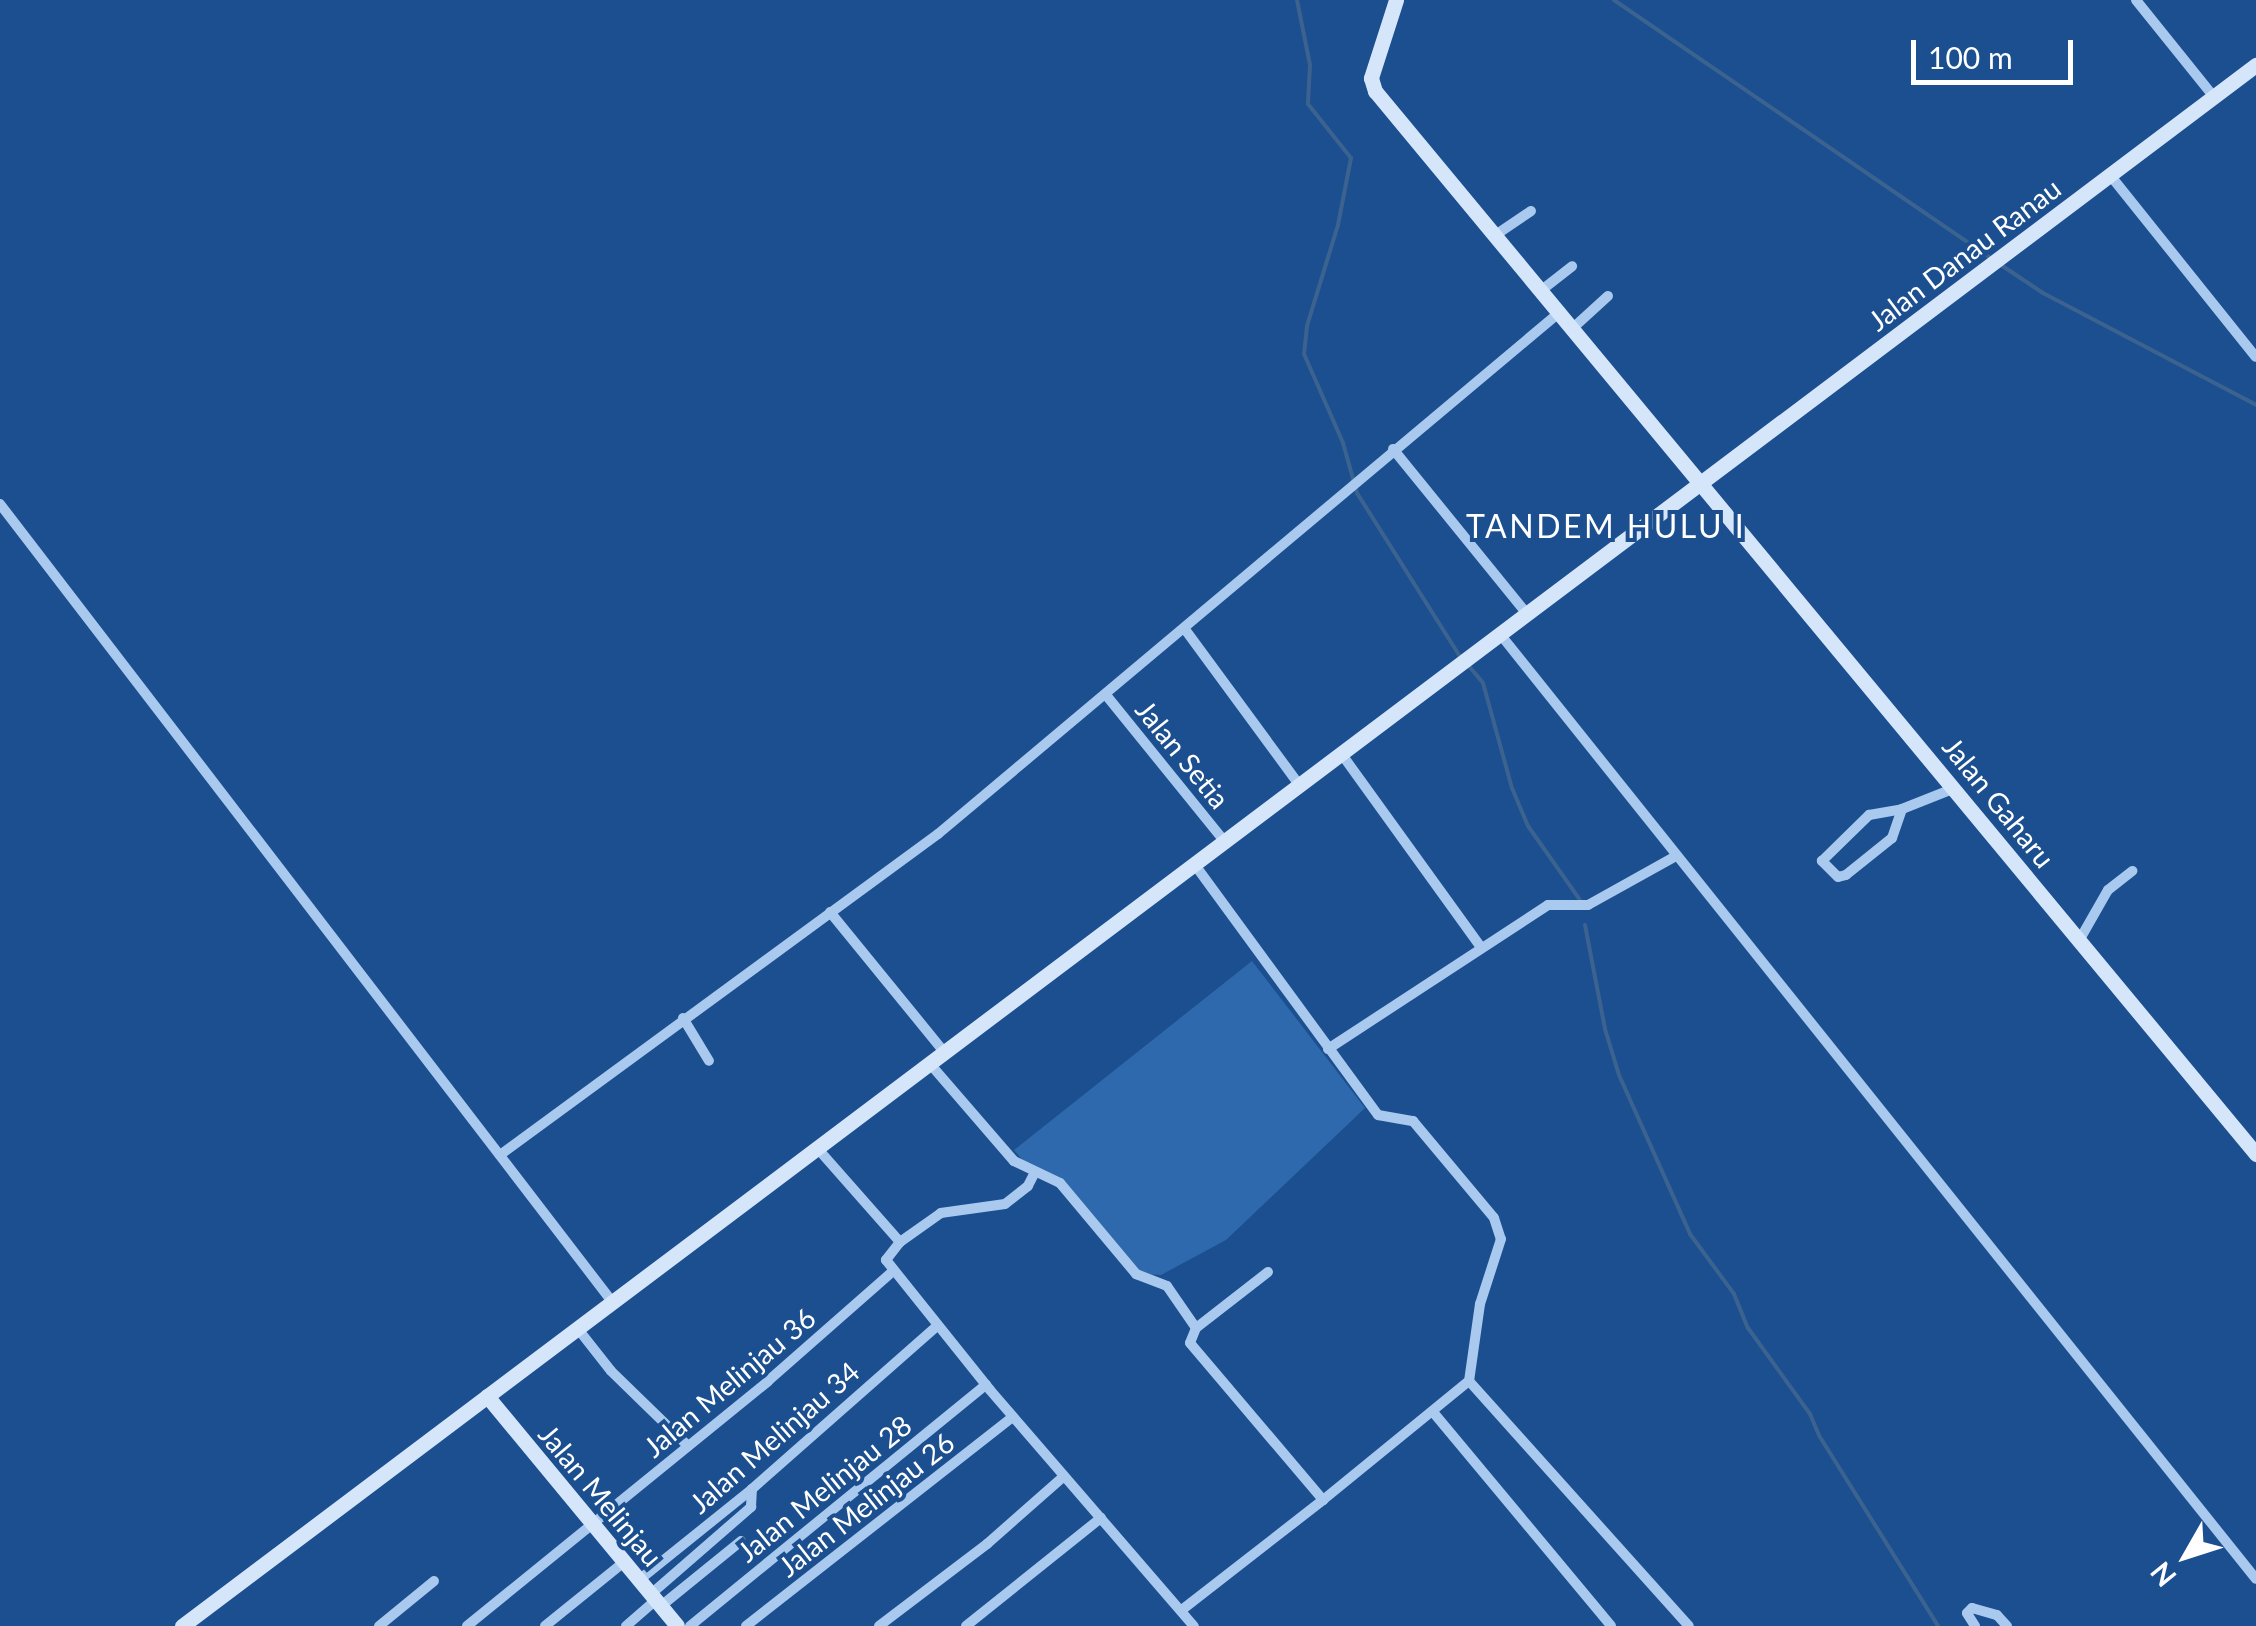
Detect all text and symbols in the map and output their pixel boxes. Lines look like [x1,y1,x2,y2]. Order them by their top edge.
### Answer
scale bar [1916,20,2078,82]
text: 100 m [1928,39,2013,75]
street label: Jalan Danau Ranau [1861,171,2067,337]
district label: TANDEM HULU I [1466,507,1746,545]
street label: Jalan Setia [1129,693,1237,815]
street label: Jalan Gaharu [1936,730,2062,874]
street label: Jalan Melinjau 36 [636,1300,822,1464]
street label: Jalan Melinjau 34 [682,1354,866,1520]
street label: Jalan Melinjau 28 [730,1408,918,1568]
street label: Jalan Melinjau [532,1418,670,1572]
street label: Jalan Melinjau 26 [771,1425,961,1583]
north arrow [2136,1506,2236,1606]
text: N [2143,1556,2183,1594]

